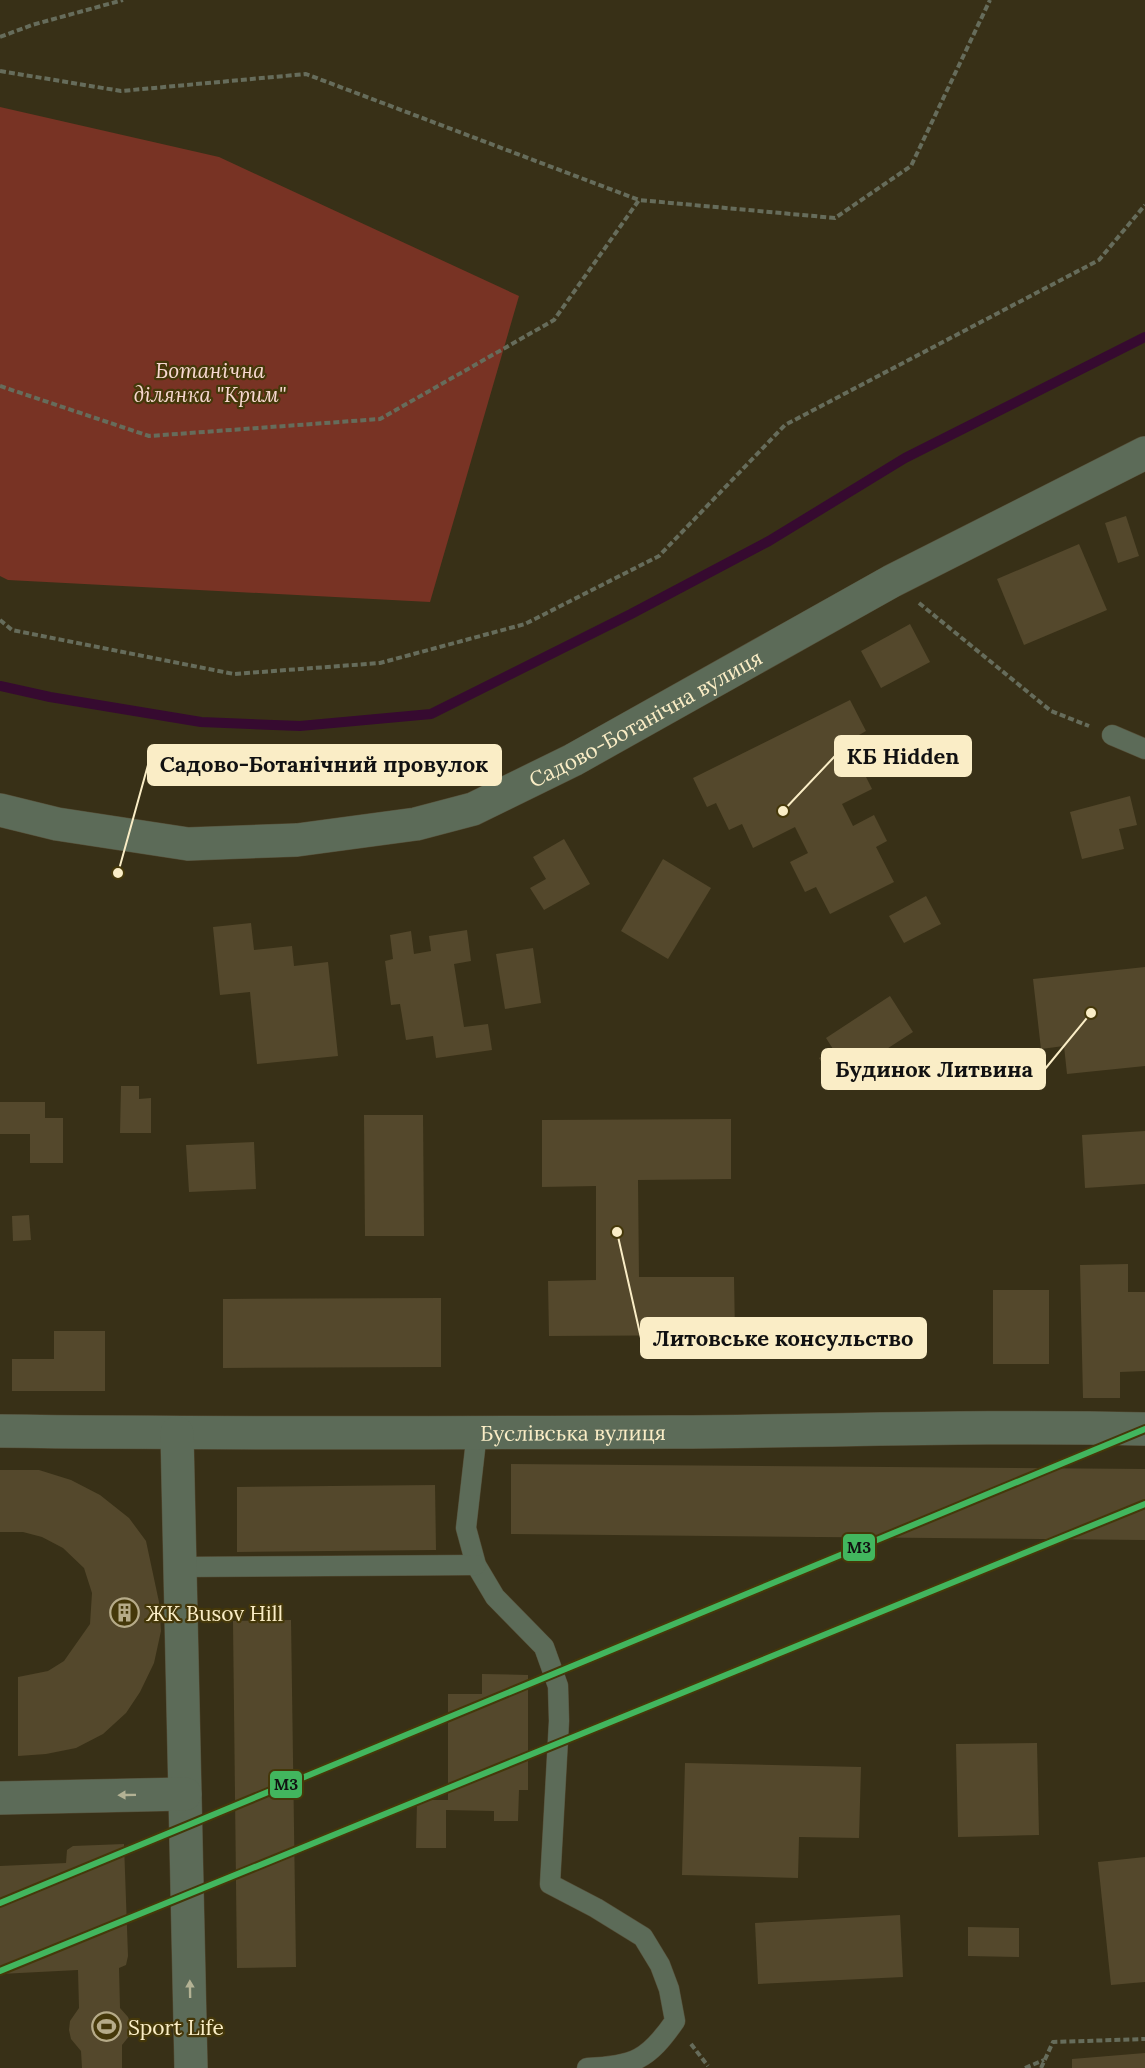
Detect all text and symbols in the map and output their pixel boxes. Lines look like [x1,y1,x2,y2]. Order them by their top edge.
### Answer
park label: Ботанічна ділянка "Крим" [134,357,286,408]
street label: Садово-Ботанічна вулиця [524,643,767,793]
callout: КБ Hidden [835,736,971,776]
text: КБ Hidden [847,742,959,770]
callout: Садово-Ботанічний провулок [148,745,501,785]
text: Садово-Ботанічний провулок [160,750,488,778]
callout: Будинок Литвина [822,1049,1045,1089]
text: Будинок Литвина [835,1055,1034,1083]
callout: Литовське консульство [641,1318,926,1358]
text: Литовське консульство [653,1324,913,1352]
street label: Буслівська вулиця [480,1419,666,1446]
line badge: M3 [842,1533,876,1562]
text: M3 [847,1537,871,1557]
building icon: ЖК Busov Hill [109,1597,141,1629]
place label: ЖК Busov Hill [146,1600,283,1627]
line badge: M3 [269,1770,303,1799]
text: M3 [274,1774,298,1794]
one-way arrow [117,1791,136,1800]
one-way arrow [185,1979,194,1998]
sports icon: Sport Life [91,2011,123,2043]
place label: Sport Life [128,2014,224,2041]

